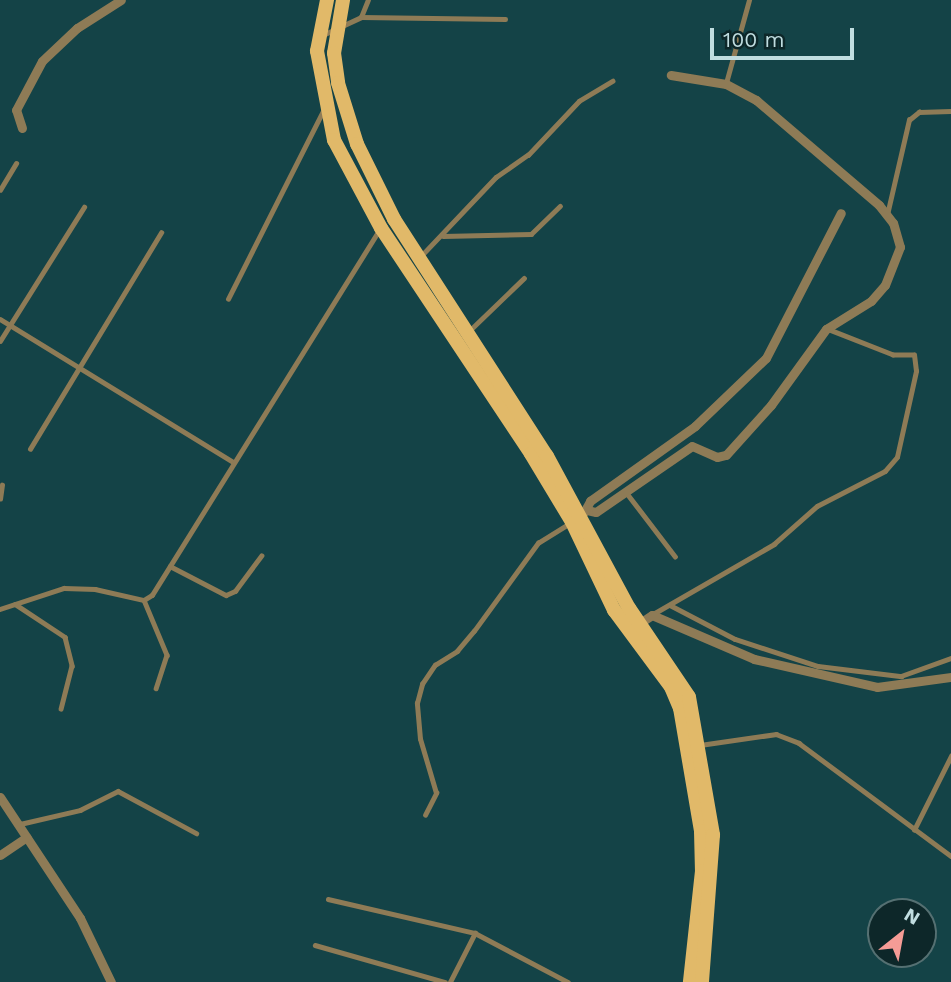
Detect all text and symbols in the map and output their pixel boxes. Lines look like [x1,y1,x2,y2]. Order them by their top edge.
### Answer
scale bar [713,14,856,58]
text: 100 m [723,27,785,52]
north arrow [867,898,937,968]
text: N [900,903,924,930]

